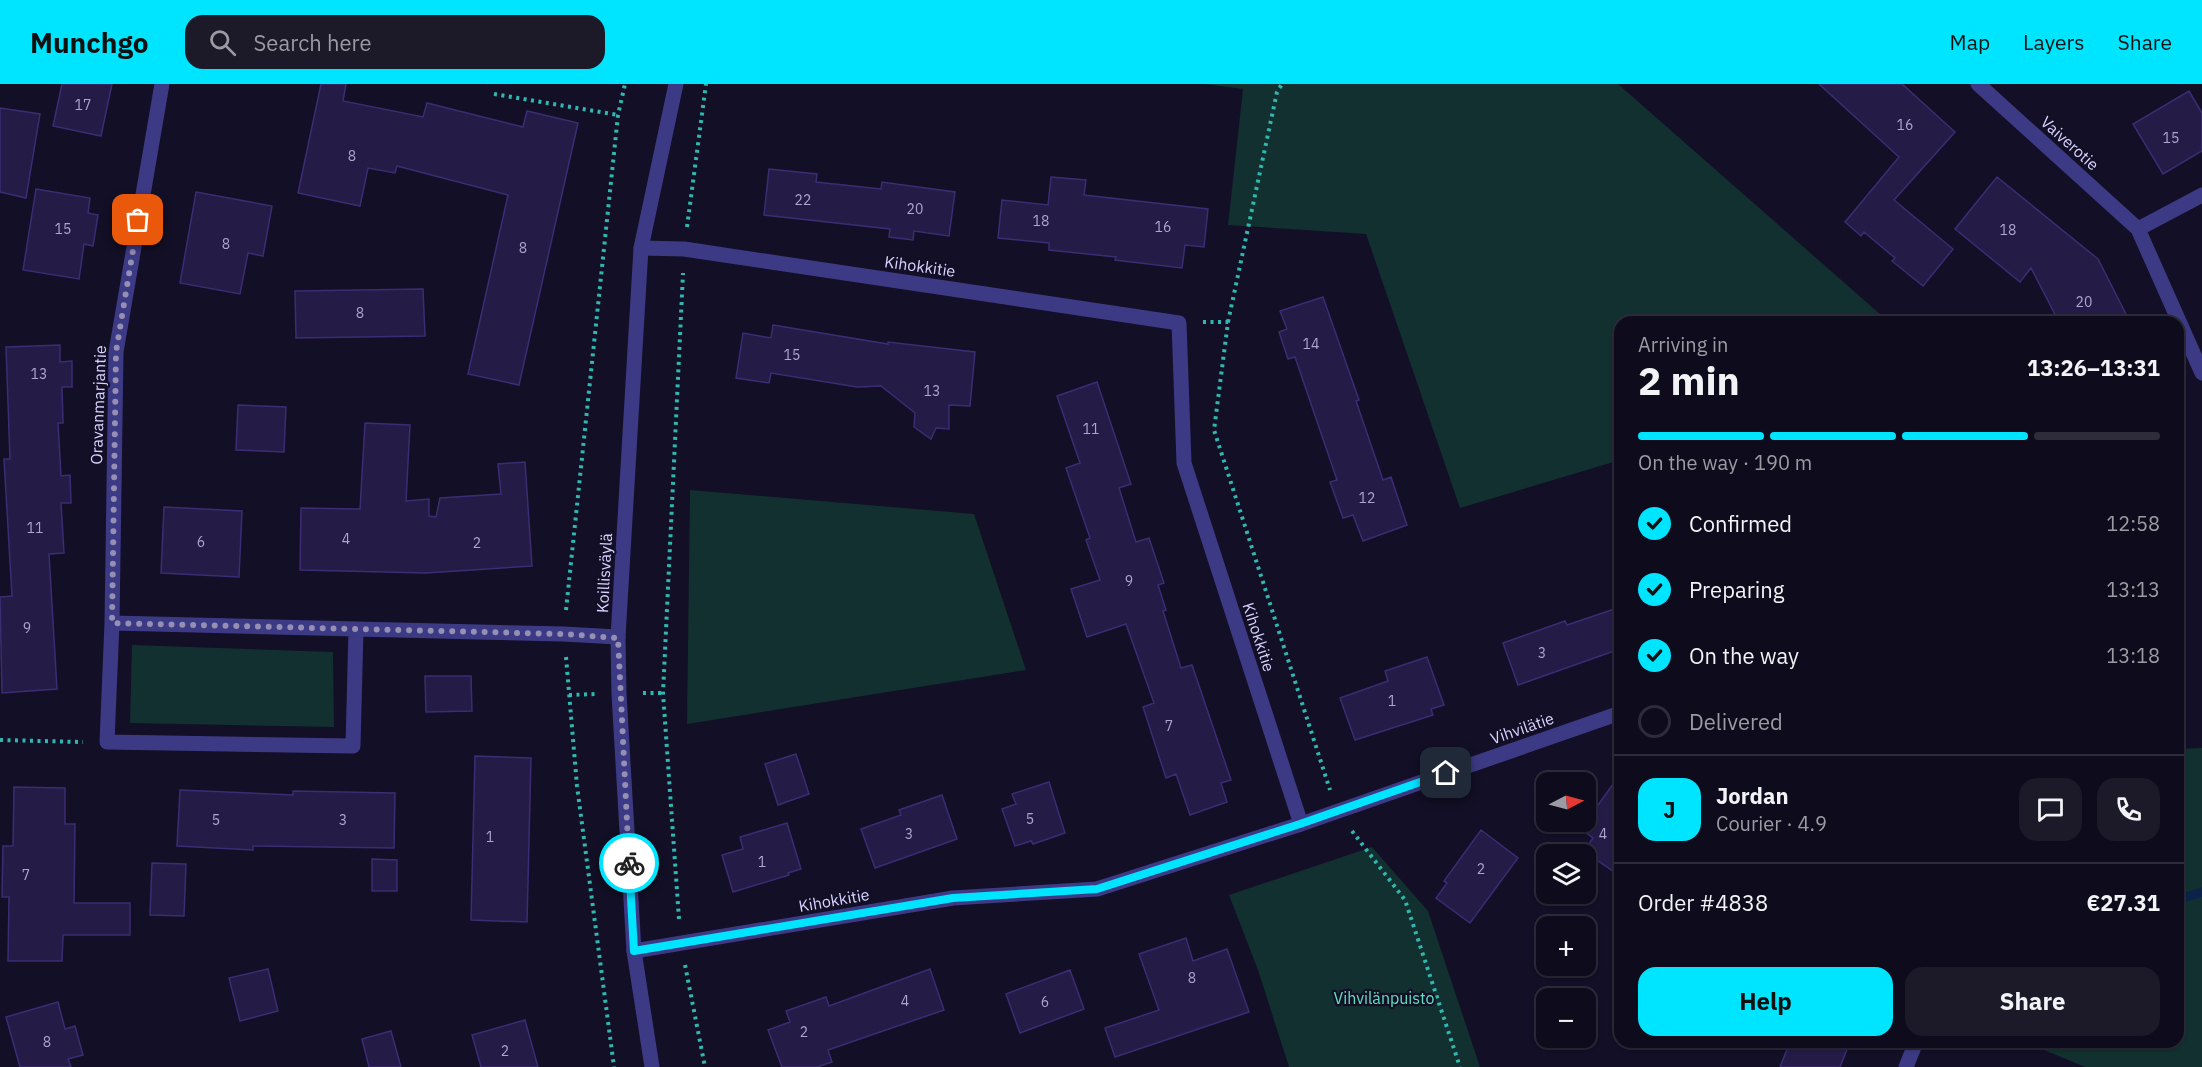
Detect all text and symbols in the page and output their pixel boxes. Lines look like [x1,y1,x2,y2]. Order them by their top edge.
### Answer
search box [185,15,605,69]
text: Munchgo [30,24,149,61]
icon: search [206,26,239,59]
text: Search here [254,28,372,57]
text: Map [1950,28,1990,56]
text: Layers [2023,28,2085,56]
text: Share [2118,28,2172,56]
house number: 17 [75,96,91,114]
street label: Vaiverotie [2037,112,2103,174]
house number: 16 [1897,116,1913,134]
house number: 15 [2163,129,2179,147]
house number: 8 [348,147,356,165]
house number: 22 [795,191,811,209]
pin [112,194,163,245]
house number: 20 [907,200,923,218]
icon: bag [121,203,154,236]
house number: 18 [1033,212,1049,230]
house number: 16 [1155,218,1171,236]
house number: 15 [55,220,71,238]
house number: 18 [2000,221,2016,239]
house number: 8 [222,235,230,253]
house number: 8 [519,239,527,257]
street label: Kihokkitie [883,251,957,281]
house number: 20 [2076,293,2092,311]
house number: 8 [356,304,364,322]
text: Arriving in [1638,331,1728,358]
house number: 14 [1303,335,1319,353]
street label: Oravanmarjantie [86,345,110,465]
house number: 15 [784,346,800,364]
text: 13:26–13:31 [2027,353,2160,382]
text: 2 min [1638,355,1740,406]
house number: 13 [31,365,47,383]
house number: 13 [924,382,940,400]
house number: 11 [1083,420,1099,438]
text: On the way · 190 m [1638,449,1812,476]
house number: 12 [1359,489,1375,507]
icon: check [1638,507,1671,540]
text: Confirmed [1689,509,1792,538]
text: 12:58 [2106,510,2160,537]
house number: 11 [27,519,43,537]
house number: 4 [342,530,350,548]
street label: Koillisväylä [592,532,616,613]
house number: 6 [197,533,205,551]
house number: 2 [473,534,481,552]
house number: 9 [1125,572,1133,590]
icon: check [1638,573,1671,606]
text: Preparing [1689,575,1784,604]
text: 13:13 [2106,576,2160,603]
street label: Kihokkitie [1238,600,1280,674]
house number: 9 [23,619,31,637]
icon: check [1638,639,1671,672]
text: On the way [1689,641,1799,670]
text: 13:18 [2106,642,2160,669]
house number: 3 [1538,644,1546,662]
house number: 1 [1388,692,1396,710]
text: Delivered [1689,707,1783,736]
street label: Vihvilätie [1488,708,1557,748]
house number: 7 [1165,717,1173,735]
pin [1420,747,1471,798]
icon: home [1429,756,1462,789]
north arrow [1536,772,1596,832]
map controls [1536,772,1596,1048]
button: chat [2019,778,2082,841]
button: phone [2097,778,2160,841]
text: Jordan [1716,781,1789,810]
text: J [1663,795,1676,824]
house number: 5 [1026,810,1034,828]
text: Courier · 4.9 [1716,810,1827,837]
house number: 5 [212,811,220,829]
house number: 3 [339,811,347,829]
house number: 3 [905,825,913,843]
house number: 4 [1599,825,1607,843]
house number: 1 [486,828,494,846]
courier [599,833,659,893]
button: layers [1536,844,1596,904]
icon: bike [613,847,646,880]
house number: 1 [758,853,766,871]
house number: 2 [1477,860,1485,878]
house number: 7 [22,866,30,884]
street label: Kihokkitie [797,884,871,916]
text: Order #4838 [1638,888,1768,917]
text: €27.31 [2087,888,2160,917]
button: + [1536,916,1596,976]
button: Help [1638,967,1893,1036]
button: Share [1905,967,2160,1036]
house number: 8 [1188,969,1196,987]
park label: Vihvilänpuisto [1333,988,1435,1008]
button: − [1536,988,1596,1048]
house number: 4 [901,992,909,1010]
house number: 6 [1041,993,1049,1011]
house number: 2 [800,1023,808,1041]
house number: 8 [43,1033,51,1051]
house number: 2 [501,1042,509,1060]

